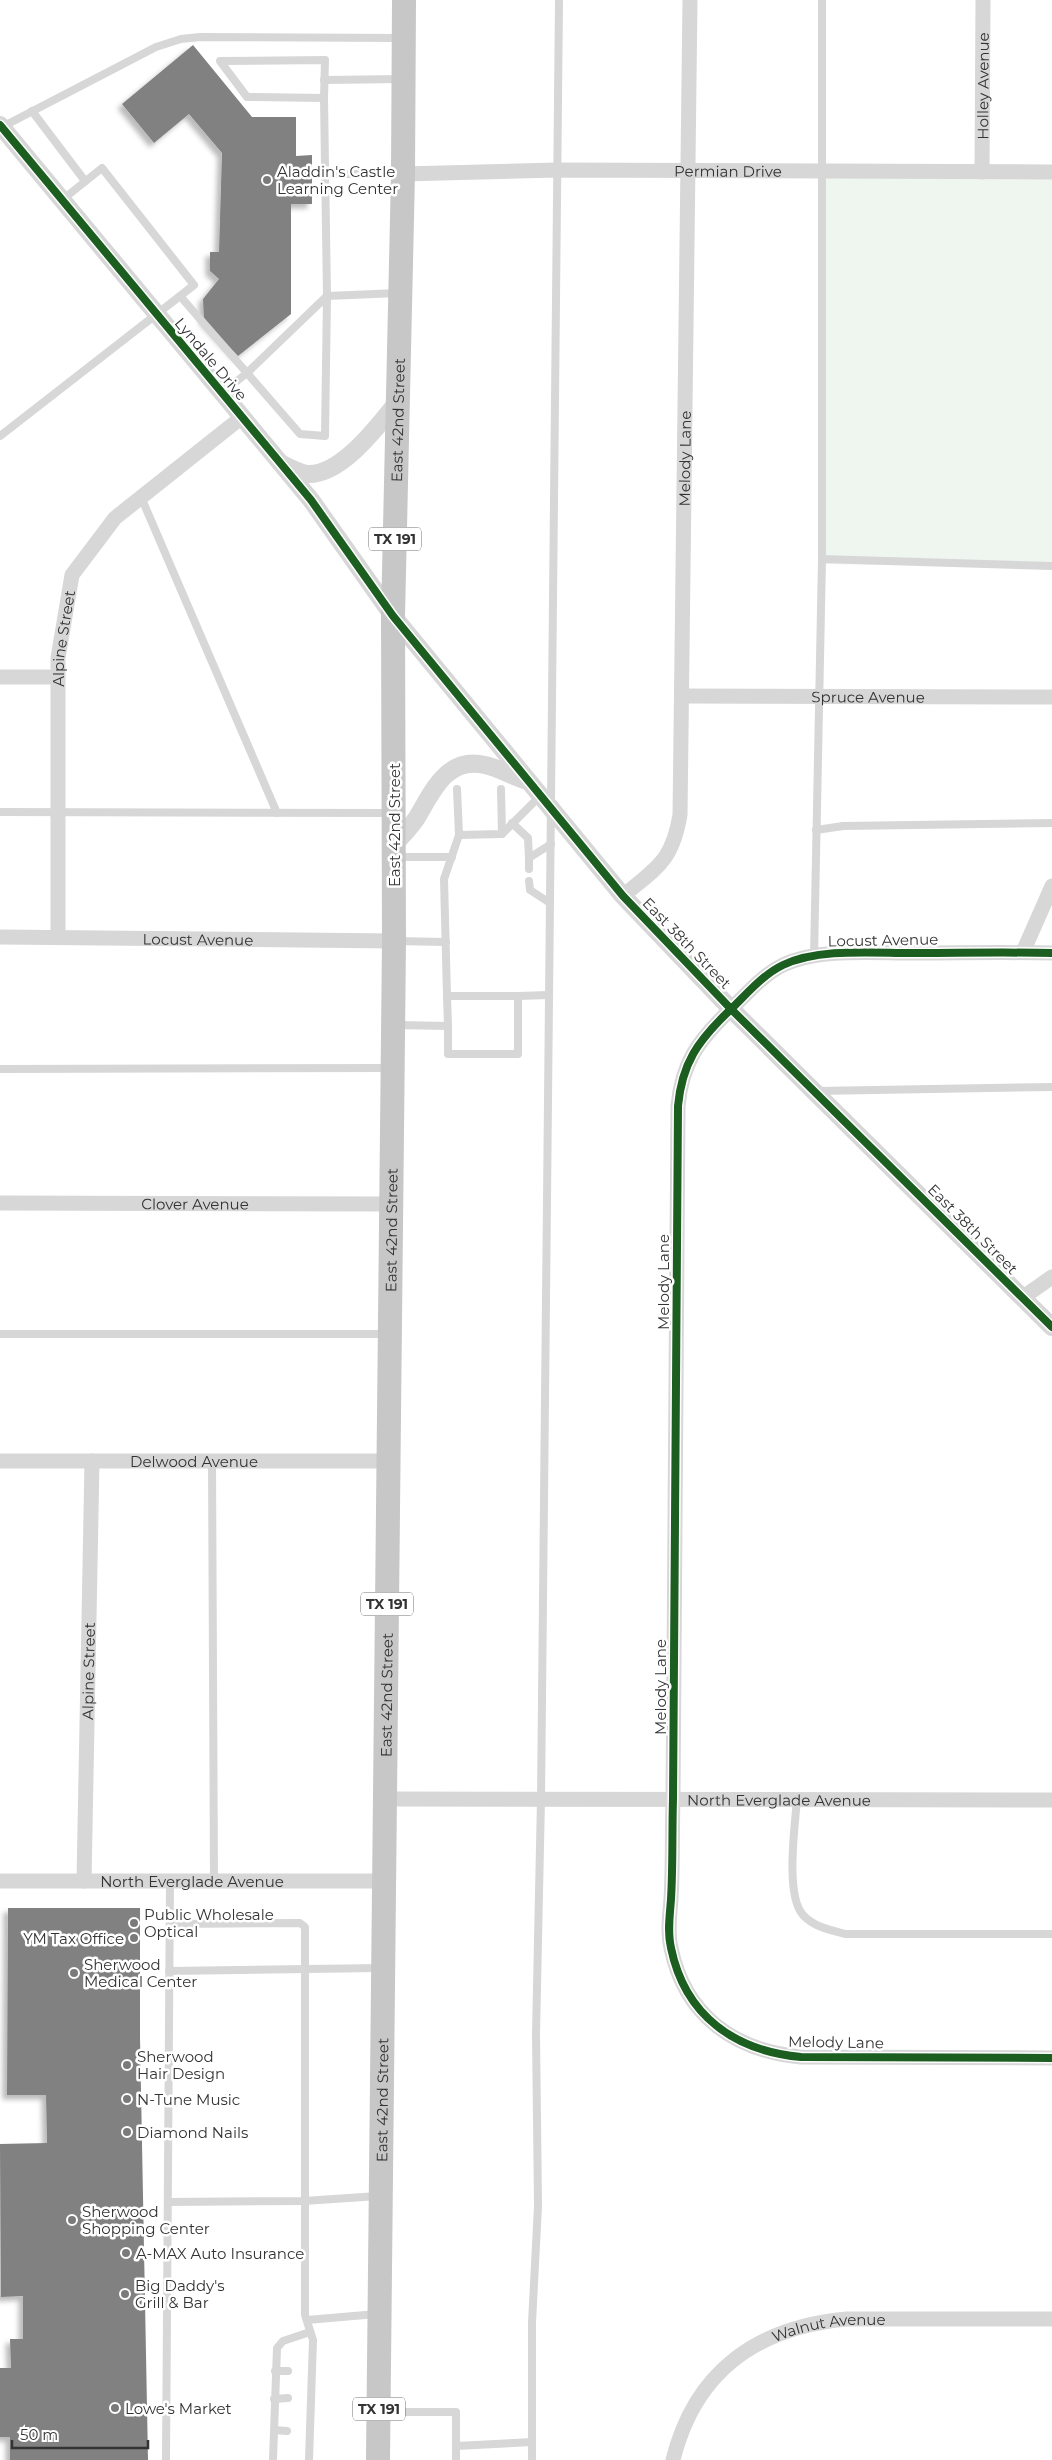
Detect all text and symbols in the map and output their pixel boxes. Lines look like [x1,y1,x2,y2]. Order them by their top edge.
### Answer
street label: Holley Avenue [973,32,992,140]
street label: Permian Drive [674,161,782,180]
place label: Aladdin's Castle Learning Center [277,162,398,198]
marker: Aladdin's Castle Learning Center [261,174,273,186]
street label: Lyndale Drive [171,314,251,404]
street label: East 42nd Street [387,358,408,482]
street label: Melody Lane [674,410,694,507]
road number: TX 191 [369,528,421,550]
street label: Alpine Street [49,589,79,687]
street label: Spruce Avenue [811,687,925,706]
street label: East 42nd Street [385,763,404,887]
street label: East 38th Street [639,893,735,993]
street label: Locust Avenue [143,929,253,949]
street label: Locust Avenue [828,930,938,950]
street label: East 42nd Street [381,1168,401,1292]
street label: East 38th Street [924,1180,1022,1278]
street label: Clover Avenue [141,1194,249,1213]
street label: Melody Lane [654,1234,673,1330]
street label: Delwood Avenue [130,1452,258,1471]
road number: TX 191 [361,1592,413,1616]
street label: Alpine Street [78,1622,98,1720]
street label: East 42nd Street [376,1633,396,1757]
street label: Melody Lane [651,1639,670,1735]
street label: North Everglade Avenue [687,1790,871,1809]
street label: North Everglade Avenue [100,1872,284,1891]
place label: Public Wholesale Optical [144,1905,274,1941]
marker: Public Wholesale Optical [128,1917,140,1929]
place label: YM Tax Office [23,1929,124,1948]
marker: YM Tax Office [128,1932,140,1944]
place label: Sherwood Medical Center [84,1955,197,1991]
marker: Sherwood Medical Center [68,1967,80,1979]
street label: Melody Lane [788,2032,884,2052]
street label: East 42nd Street [372,2038,392,2162]
place label: Sherwood Hair Design [137,2047,225,2083]
marker: Sherwood Hair Design [121,2059,133,2071]
place label: N-Tune Music [137,2090,240,2109]
marker: N-Tune Music [121,2093,133,2105]
place label: Diamond Nails [137,2123,248,2142]
marker: Diamond Nails [121,2126,133,2138]
place label: Sherwood Shopping Center [82,2202,210,2238]
marker: Sherwood Shopping Center [66,2214,78,2226]
place label: A-MAX Auto Insurance [136,2244,304,2263]
marker: A-MAX Auto Insurance [120,2247,132,2259]
place label: Big Daddy's Grill & Bar [135,2276,225,2312]
marker: Big Daddy's Grill & Bar [119,2288,131,2300]
street label: Walnut Avenue [769,2309,886,2346]
road number: TX 191 [353,2398,405,2420]
place label: Lowe's Market [125,2399,232,2418]
marker: Lowe's Market [109,2402,121,2414]
scale bar [12,2418,149,2450]
text: 50 m [20,2425,58,2444]

